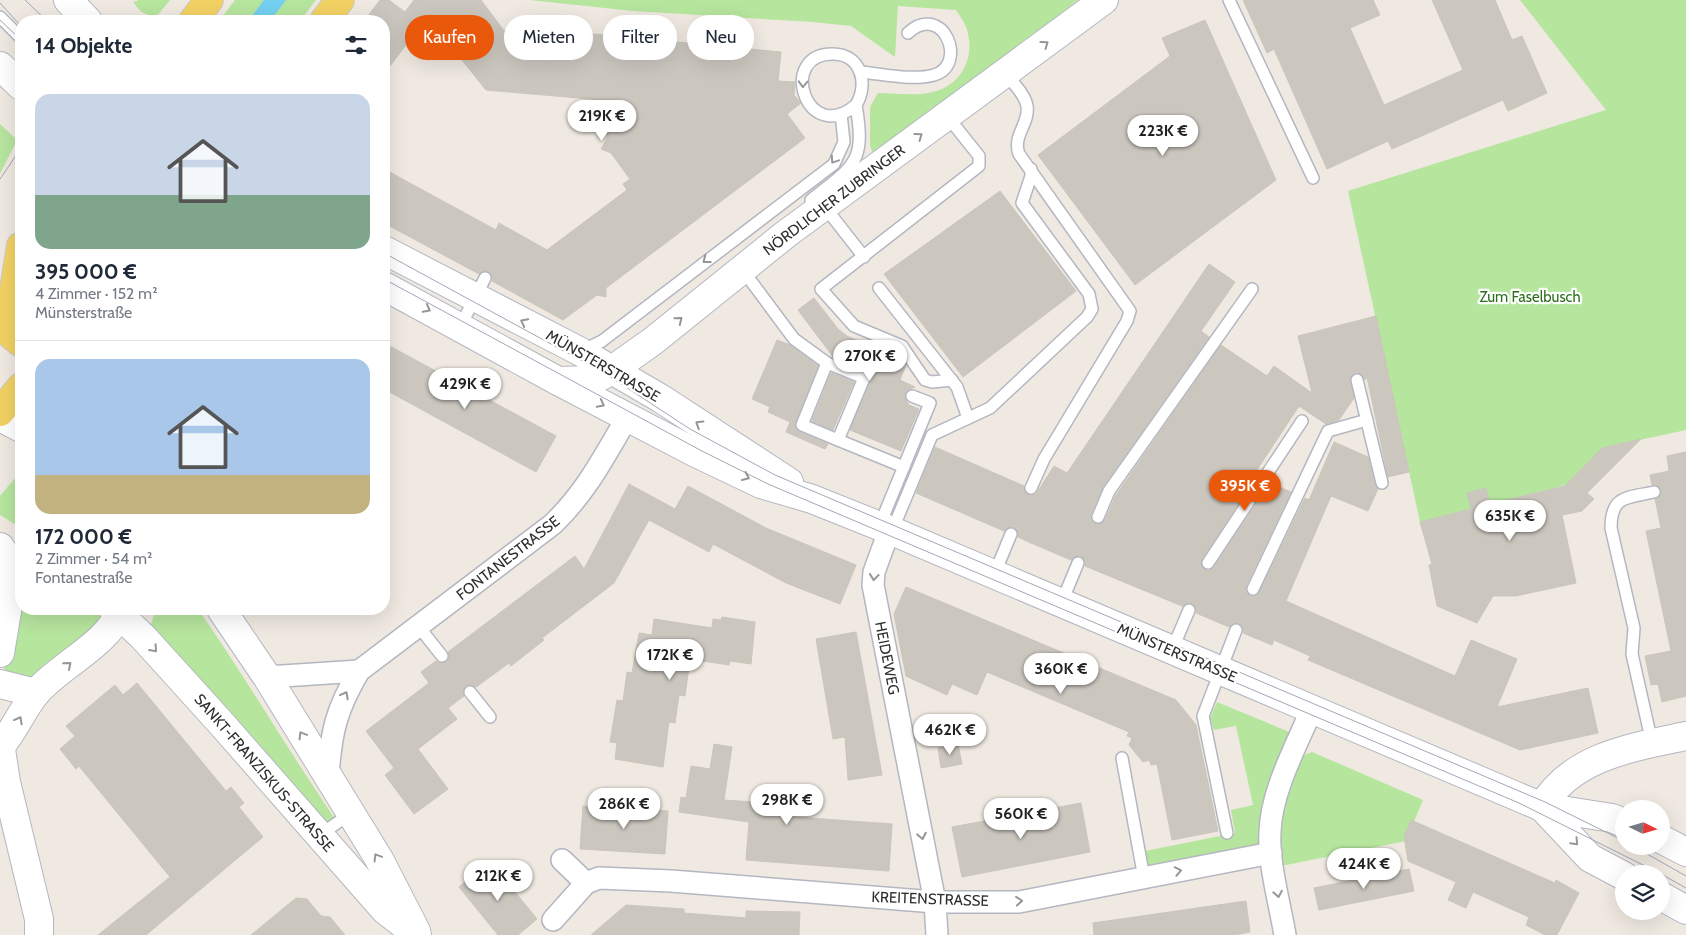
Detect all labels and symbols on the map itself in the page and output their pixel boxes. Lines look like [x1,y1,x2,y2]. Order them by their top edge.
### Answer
one-way arrow [1039,42,1048,50]
one-way arrow [797,80,808,88]
pin: 219K € [561,100,643,142]
pin: 223K € [1122,114,1204,157]
one-way arrow [913,134,922,142]
street label: NÖRDLICHER ZUBRINGER [760,141,908,259]
one-way arrow [831,154,840,164]
one-way arrow [702,254,712,263]
park label: Zum Faselbusch [1479,288,1581,306]
one-way arrow [422,303,431,313]
one-way arrow [673,317,682,325]
one-way arrow [520,318,529,328]
street label: MÜNSTERSTRASSE [543,326,663,406]
pin: 270K € [829,340,911,382]
pin: 429K € [424,368,506,410]
one-way arrow [596,398,605,408]
one-way arrow [695,421,704,431]
pin: 395K € [1204,470,1286,512]
one-way arrow [741,471,750,481]
pin: 635K € [1469,500,1551,542]
street label: FONTANESTRASSE [453,512,563,604]
one-way arrow [869,573,880,581]
street label: HEIDEWEG [871,620,903,696]
street label: MÜNSTERSTRASSE [1114,620,1240,686]
pin: 172K € [629,638,711,681]
one-way arrow [148,643,157,652]
pin: 360K € [1020,652,1102,695]
one-way arrow [63,661,72,670]
street label: SANKT-FRANZISKUS-STRASSE [190,690,338,856]
one-way arrow [339,692,349,701]
pin: 462K € [909,714,991,756]
one-way arrow [13,716,23,725]
one-way arrow [299,731,309,740]
pin: 298K € [746,784,828,826]
pin: 286K € [583,788,665,830]
pin: 560K € [980,798,1062,840]
north arrow [1615,800,1670,855]
one-way arrow [916,831,926,840]
one-way arrow [1569,837,1578,846]
pin: 424K € [1323,848,1405,890]
one-way arrow [374,854,384,863]
pin: 212K € [457,860,539,902]
one-way arrow [1174,866,1182,877]
street label: KREITENSTRASSE [871,888,989,910]
one-way arrow [1272,890,1283,898]
one-way arrow [1015,896,1023,907]

